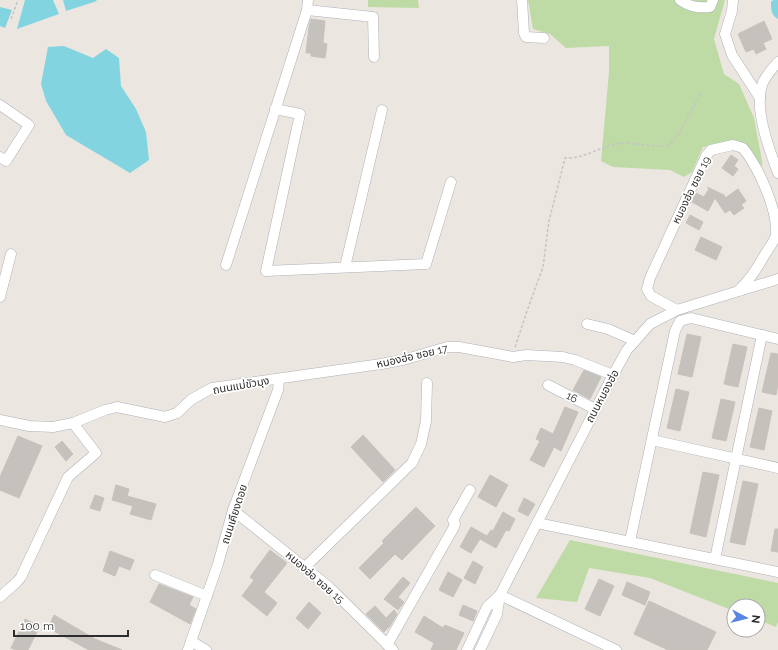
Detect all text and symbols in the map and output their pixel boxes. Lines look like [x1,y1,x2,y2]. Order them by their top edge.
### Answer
street label: หนองฮ่อ ซอย 19 [669,154,713,226]
street label: หนองฮ่อ ซอย 17 [375,342,449,371]
street label: ถนนหนองฮ่อ [583,368,622,425]
street label: ถนนแม่ขัวมุง [212,374,270,397]
street label: 16 [564,389,580,406]
street label: ถนนเคียงดอย [219,483,250,546]
street label: หนองฮ่อ ซอย 15 [283,548,347,606]
north arrow [726,598,766,638]
scale bar [14,612,128,638]
text: N [748,614,762,624]
text: 100 m [20,619,54,633]

